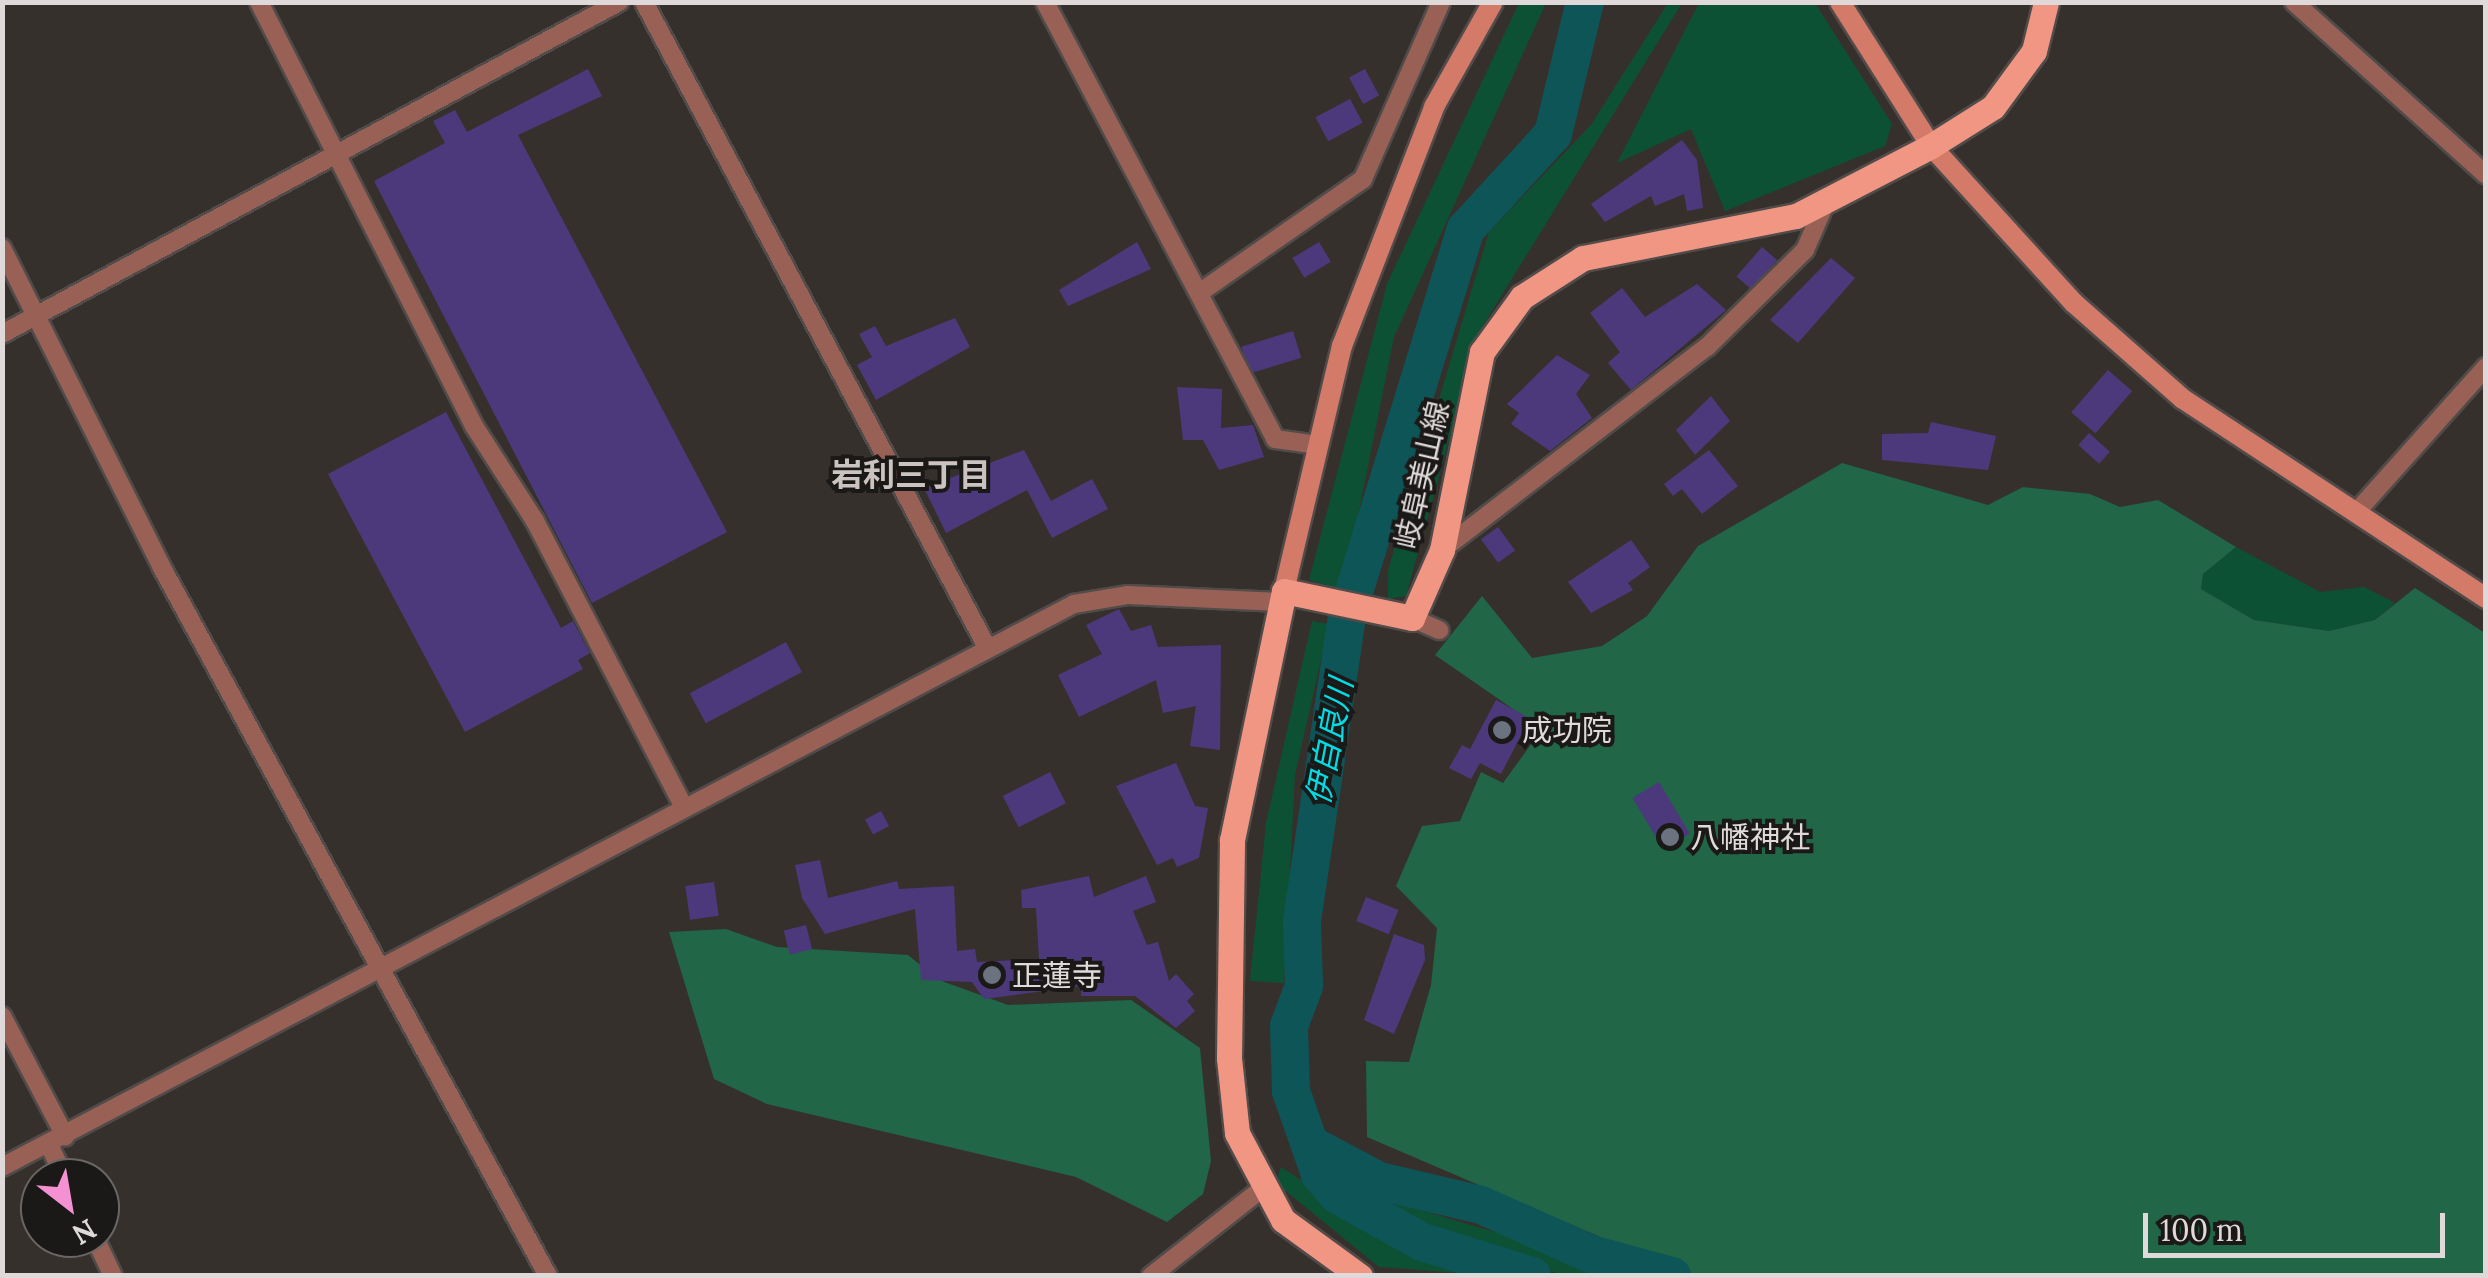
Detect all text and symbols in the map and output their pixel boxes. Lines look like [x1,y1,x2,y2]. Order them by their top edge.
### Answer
street label: 岐阜美山線 [1388,398,1456,552]
district label: 岩利三丁目 [831,456,991,494]
water label: 伊自良川 [1299,676,1361,808]
place label: 成功院 [1522,712,1612,748]
marker: 成功院 [1491,719,1513,741]
place label: 八幡神社 [1690,819,1810,855]
marker: 八幡神社 [1659,826,1681,848]
place label: 正蓮寺 [1012,957,1102,993]
marker: 正蓮寺 [981,964,1003,986]
north arrow [20,1158,120,1258]
scale bar [2148,1193,2450,1255]
text: N [66,1211,103,1253]
text: 100 m [2160,1211,2243,1249]

